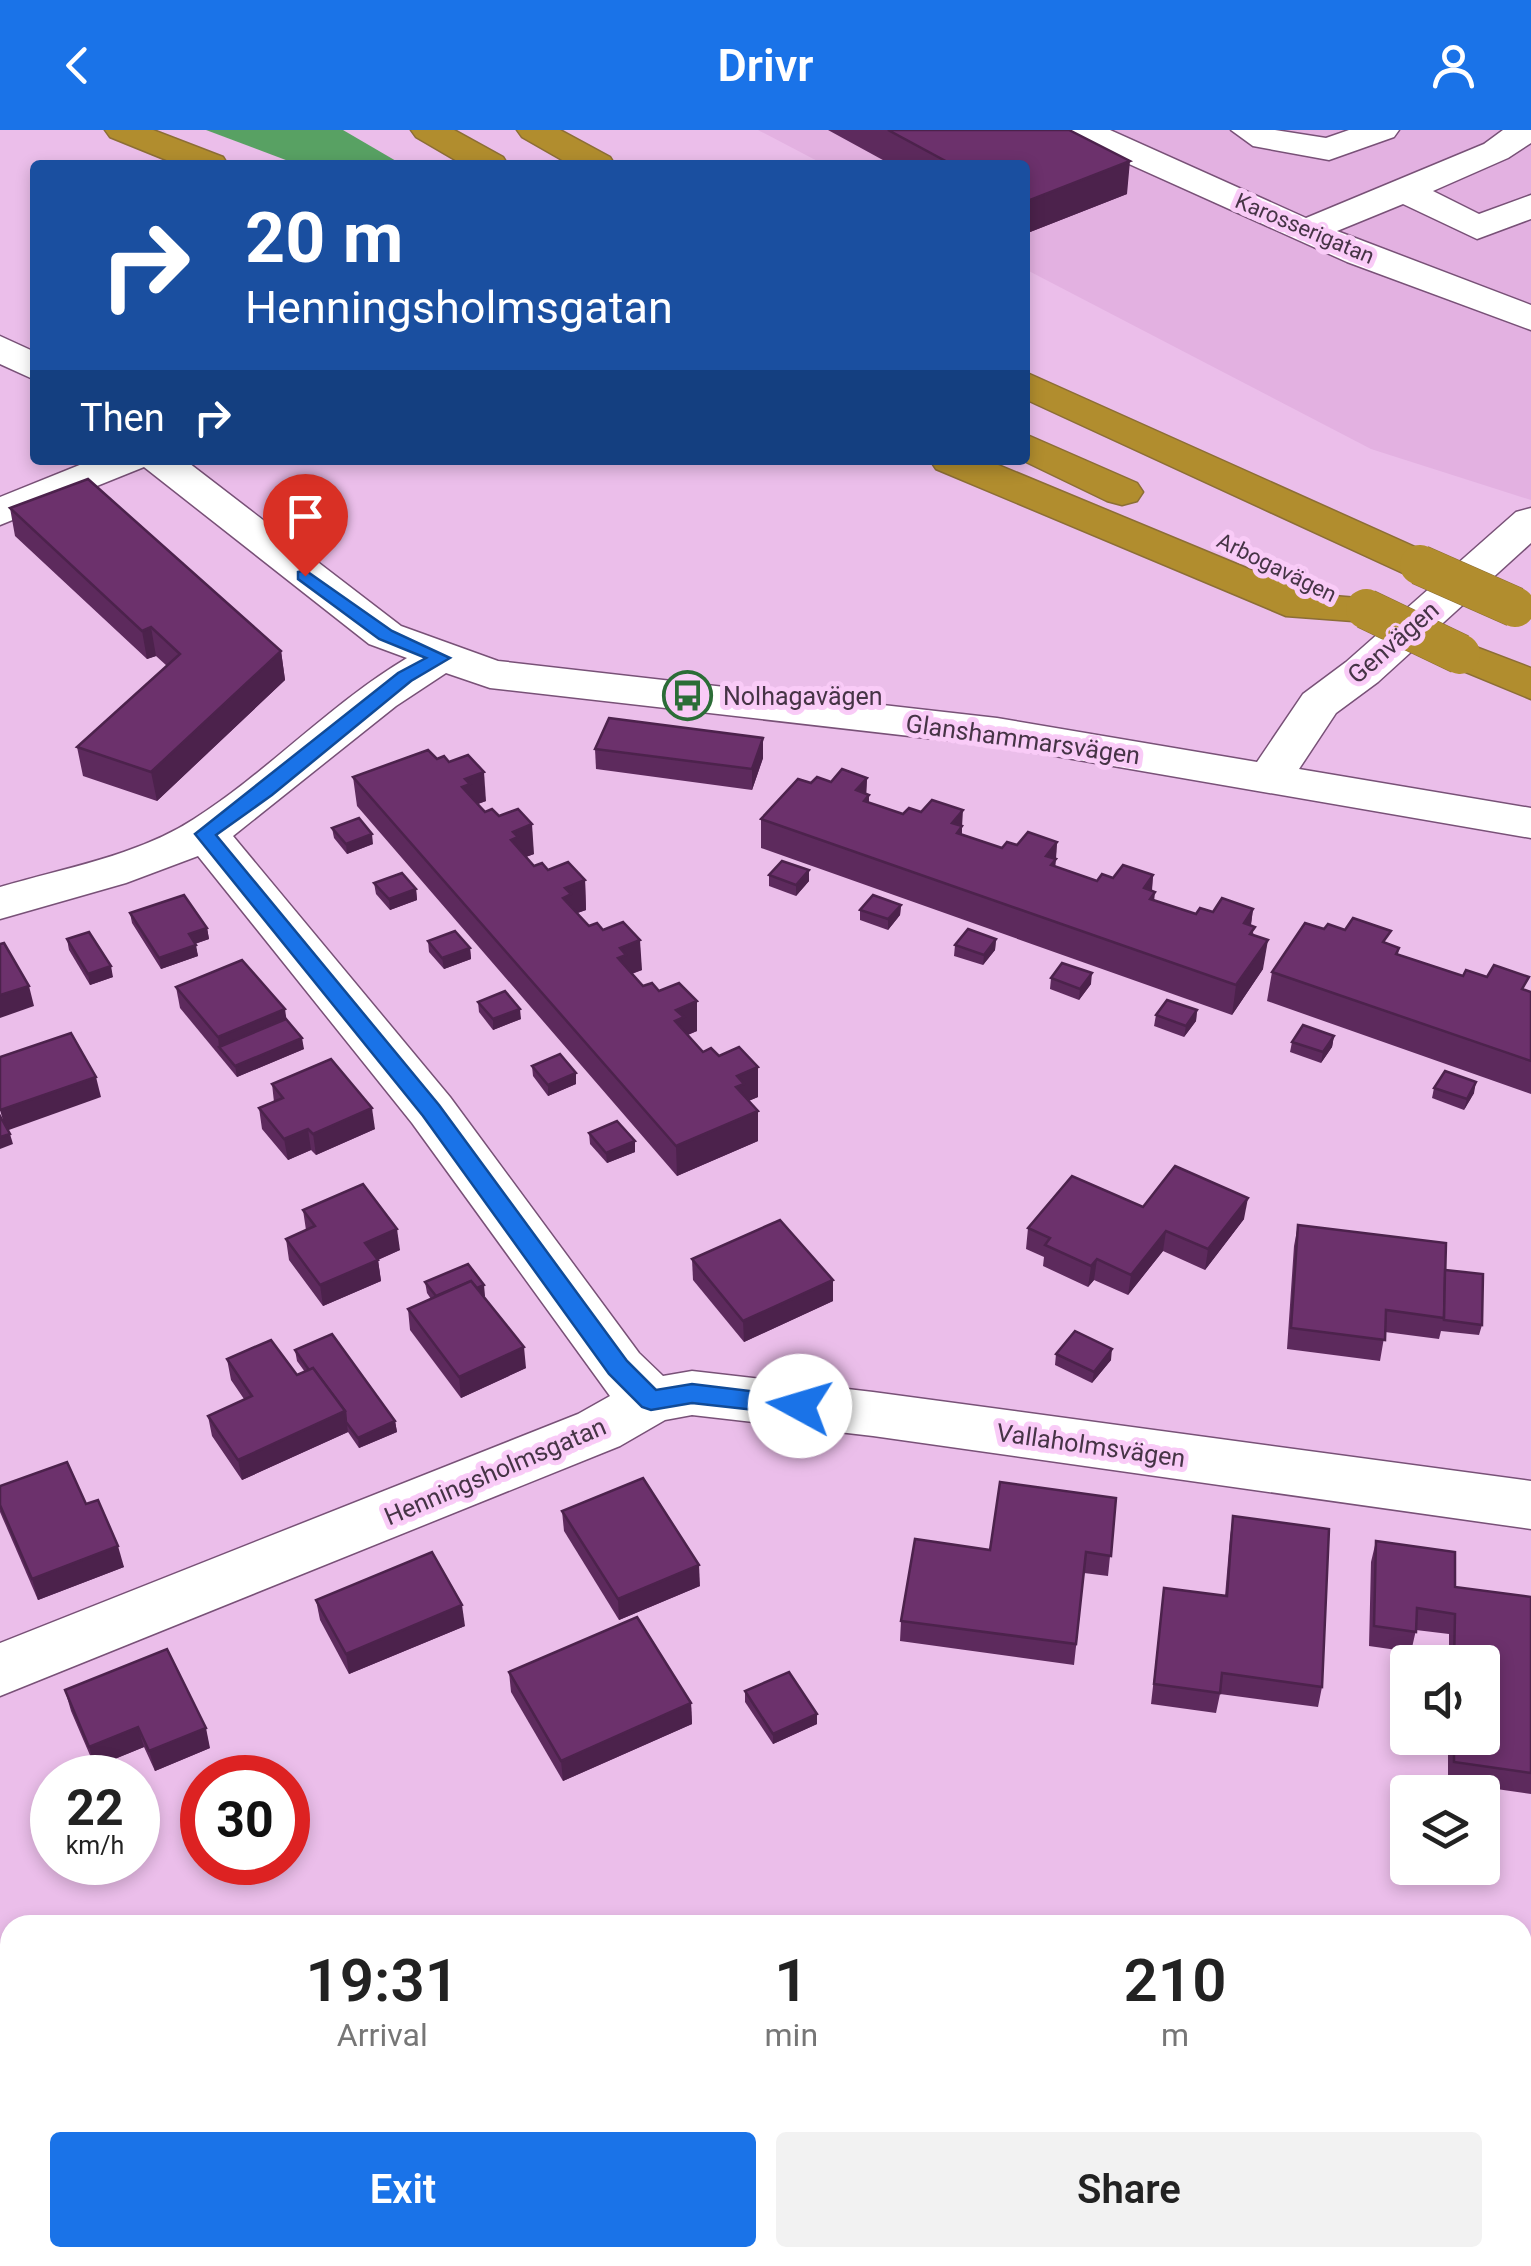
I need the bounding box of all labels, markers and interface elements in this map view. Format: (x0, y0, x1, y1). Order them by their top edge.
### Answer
icon: back (50, 38, 105, 93)
icon: person (1426, 38, 1481, 93)
text: Drivr (718, 39, 813, 92)
street label: Karosserigatan (1232, 188, 1378, 269)
text: 20 m (245, 197, 403, 279)
icon: right (80, 200, 210, 330)
text: Henningsholmsgatan (245, 281, 673, 334)
icon: right (185, 390, 240, 445)
text: Then (80, 396, 165, 440)
pin (263, 474, 348, 577)
icon: arrive (278, 489, 333, 544)
street label: Arbogavägen (1213, 528, 1340, 607)
street label: Genvägen (1342, 595, 1445, 690)
bus stop icon: Nolhagavägen (662, 670, 714, 722)
place label: Nolhagavägen (723, 682, 883, 711)
street label: Glanshammarsvägen (904, 709, 1142, 770)
position arrow (748, 1354, 852, 1458)
street label: Henningsholmsgatan (380, 1412, 610, 1531)
street label: Vallaholmsvägen (995, 1418, 1187, 1473)
map controls (1390, 1645, 1500, 1885)
button: sound (1390, 1645, 1500, 1755)
speed limit sign: 30 (180, 1755, 310, 1885)
button: layers (1390, 1775, 1500, 1885)
text: 22 (66, 1779, 124, 1837)
text: km/h (66, 1831, 124, 1860)
text: 19:31 (306, 1945, 459, 2016)
text: 1 (774, 1945, 808, 2016)
text: 210 (1124, 1945, 1226, 2016)
text: Arrival (337, 2016, 428, 2054)
text: min (765, 2016, 818, 2054)
text: m (1161, 2016, 1189, 2054)
button: Exit (50, 2132, 756, 2247)
button: Share (776, 2132, 1482, 2247)

